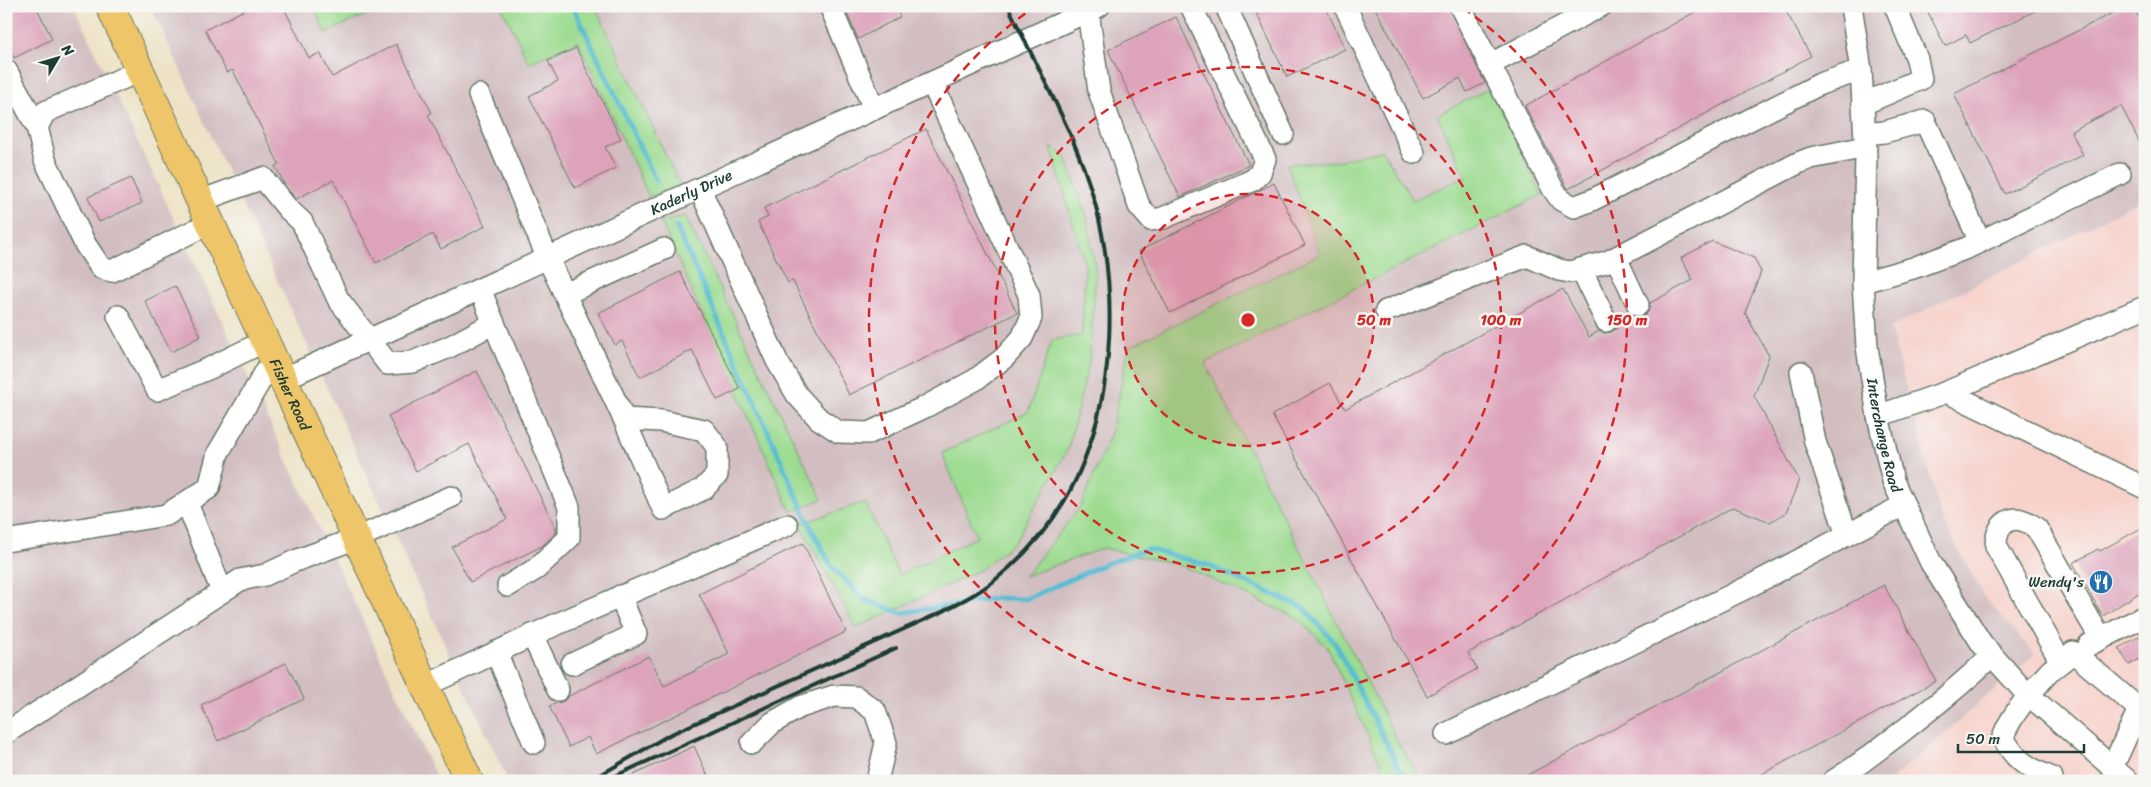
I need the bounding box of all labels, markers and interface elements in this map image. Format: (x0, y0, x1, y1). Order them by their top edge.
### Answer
north arrow (32, 32, 82, 82)
text: N (54, 38, 81, 62)
street label: Kaderly Drive (646, 162, 737, 223)
text: 50 m (1357, 307, 1392, 333)
text: 100 m (1481, 307, 1522, 333)
text: 150 m (1607, 307, 1648, 333)
centre of rings (1239, 311, 1257, 329)
street label: Fisher Road (262, 354, 318, 436)
street label: Interchange Road (1859, 375, 1910, 498)
place label: Wendy's (2029, 569, 2084, 595)
restaurant icon: Wendy's (2088, 569, 2114, 595)
scale bar (1958, 722, 2085, 754)
text: 50 m (1966, 726, 2001, 752)

